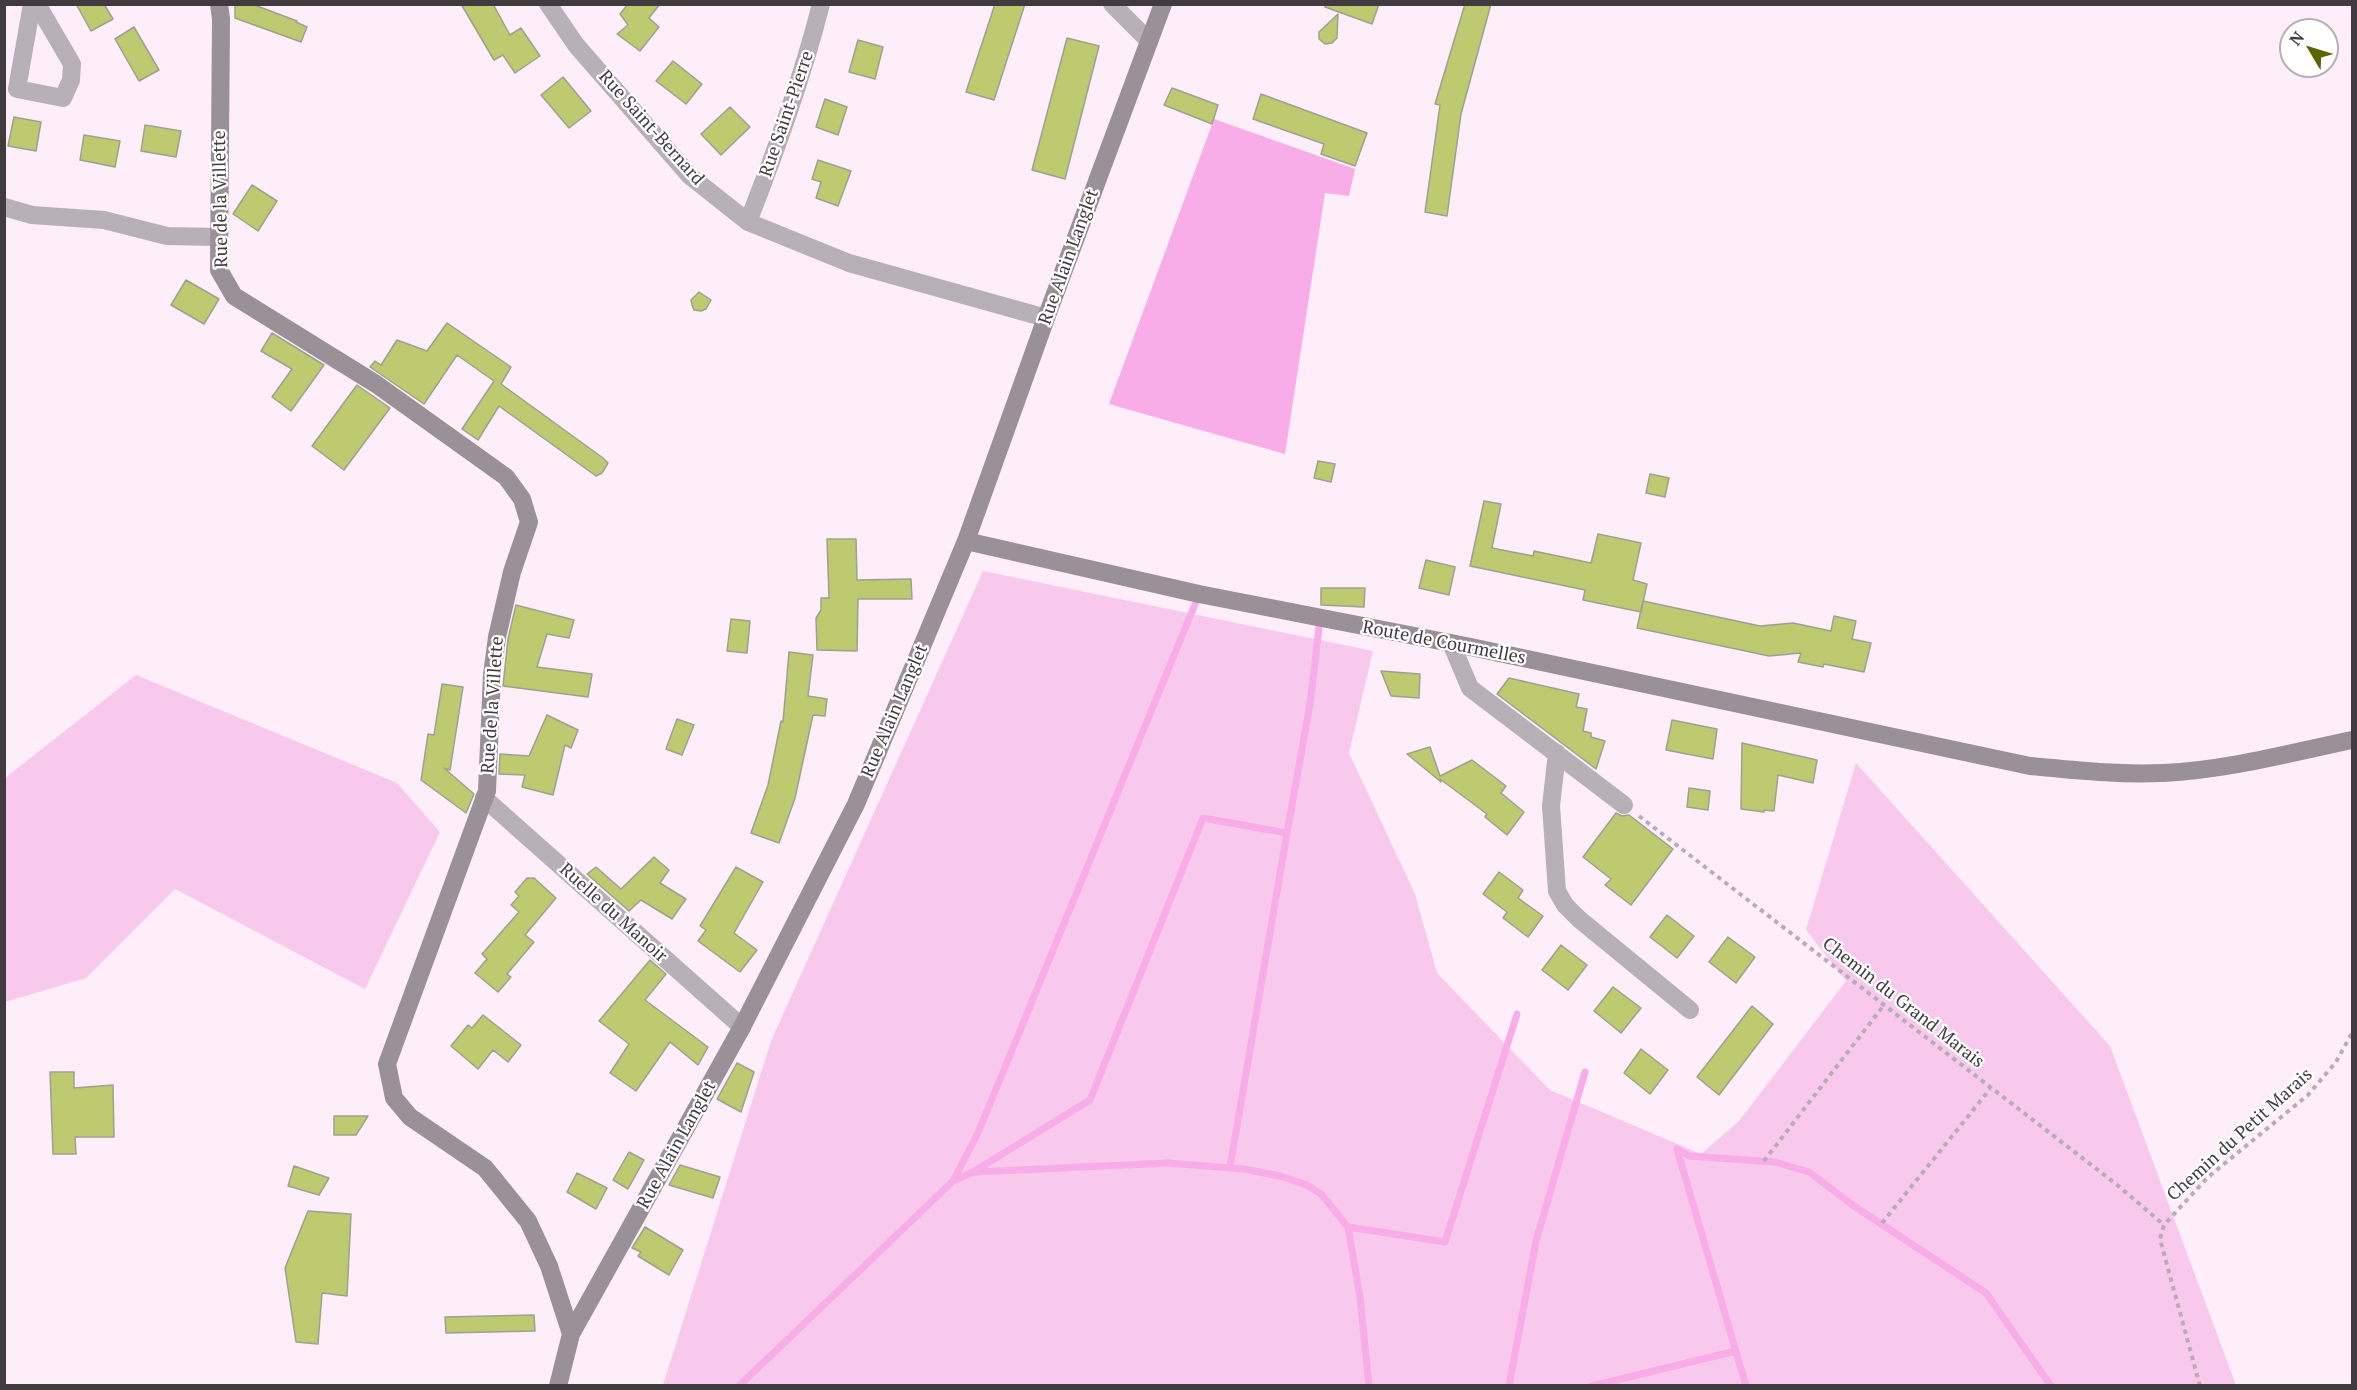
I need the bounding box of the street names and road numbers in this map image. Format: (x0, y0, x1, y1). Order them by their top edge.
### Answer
street label: Rue Saint-Pierre (755, 48, 819, 180)
street label: Rue Saint-Bernard (594, 66, 708, 190)
street label: Rue de la Villette (209, 130, 233, 268)
street label: Rue Alain Langlet (1034, 186, 1104, 328)
street label: Route de Courmelles (1361, 617, 1527, 669)
street label: Rue de la Villette (477, 636, 509, 774)
street label: Rue Alain Langlet (857, 641, 933, 781)
street label: Ruelle du Manoir (555, 859, 671, 967)
street label: Chemin du Grand Marais (1818, 933, 1988, 1073)
street label: Chemin du Petit Marais (2163, 1064, 2317, 1206)
street label: Rue Alain Langlet (633, 1077, 721, 1213)

